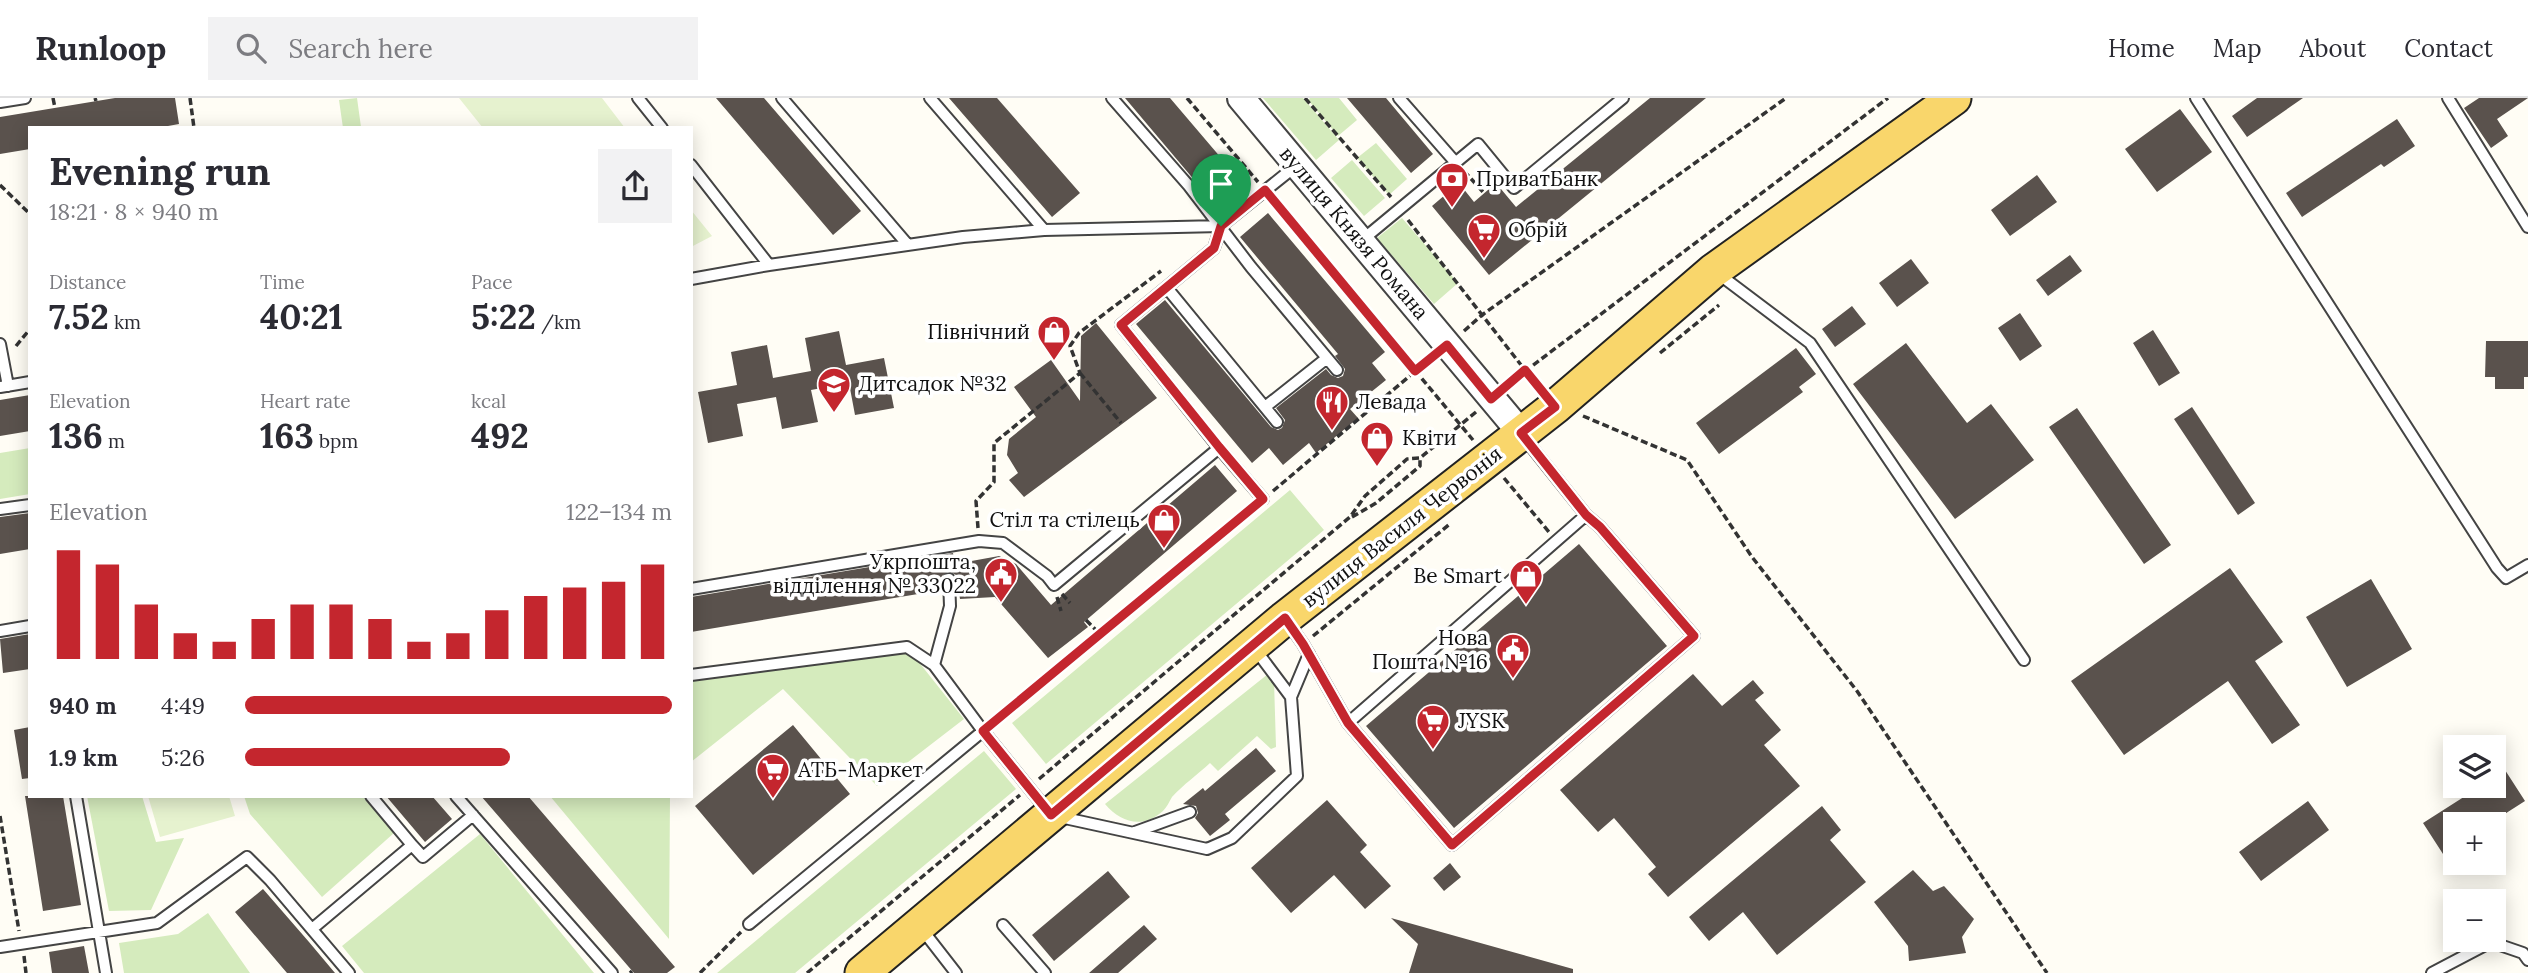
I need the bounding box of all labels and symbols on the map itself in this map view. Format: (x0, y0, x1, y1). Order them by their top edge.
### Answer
street label: вулиця Князя Романа (1274, 140, 1435, 325)
pin (1191, 154, 1251, 226)
bank icon: ПриватБанк (1433, 160, 1471, 209)
place label: ПриватБанк (1476, 165, 1599, 192)
supermarket icon: Обрій (1465, 211, 1503, 260)
place label: Обрій (1508, 216, 1568, 243)
shop icon: Північний (1035, 313, 1073, 362)
place label: Північний (927, 318, 1030, 345)
school or university icon: Дитсадок №32 (815, 365, 853, 414)
place label: Дитсадок №32 (858, 370, 1007, 397)
restaurant icon: Левада (1313, 383, 1351, 432)
place label: Левада (1356, 388, 1427, 415)
shop icon: Квiти (1358, 419, 1396, 468)
place label: Квiти (1402, 424, 1457, 451)
street label: вулиця Василя Червонія (1296, 440, 1507, 613)
shop icon: Стіл та стілець (1145, 501, 1183, 550)
place label: Стіл та стілець (990, 506, 1140, 533)
place label: Укрпошта, відділення № 33022 (773, 548, 976, 599)
public building icon: Укрпошта, відділення № 33022 (982, 555, 1020, 604)
shop icon: Be Smart (1507, 557, 1545, 606)
place label: Be Smart (1413, 562, 1503, 589)
place label: Нова Пошта №16 (1372, 624, 1488, 675)
public building icon: Нова Пошта №16 (1494, 631, 1532, 680)
supermarket icon: JYSK (1414, 702, 1452, 751)
place label: JYSK (1457, 707, 1506, 734)
supermarket icon: АТБ-Маркет (754, 751, 792, 800)
place label: АТБ-Маркет (797, 756, 923, 783)

